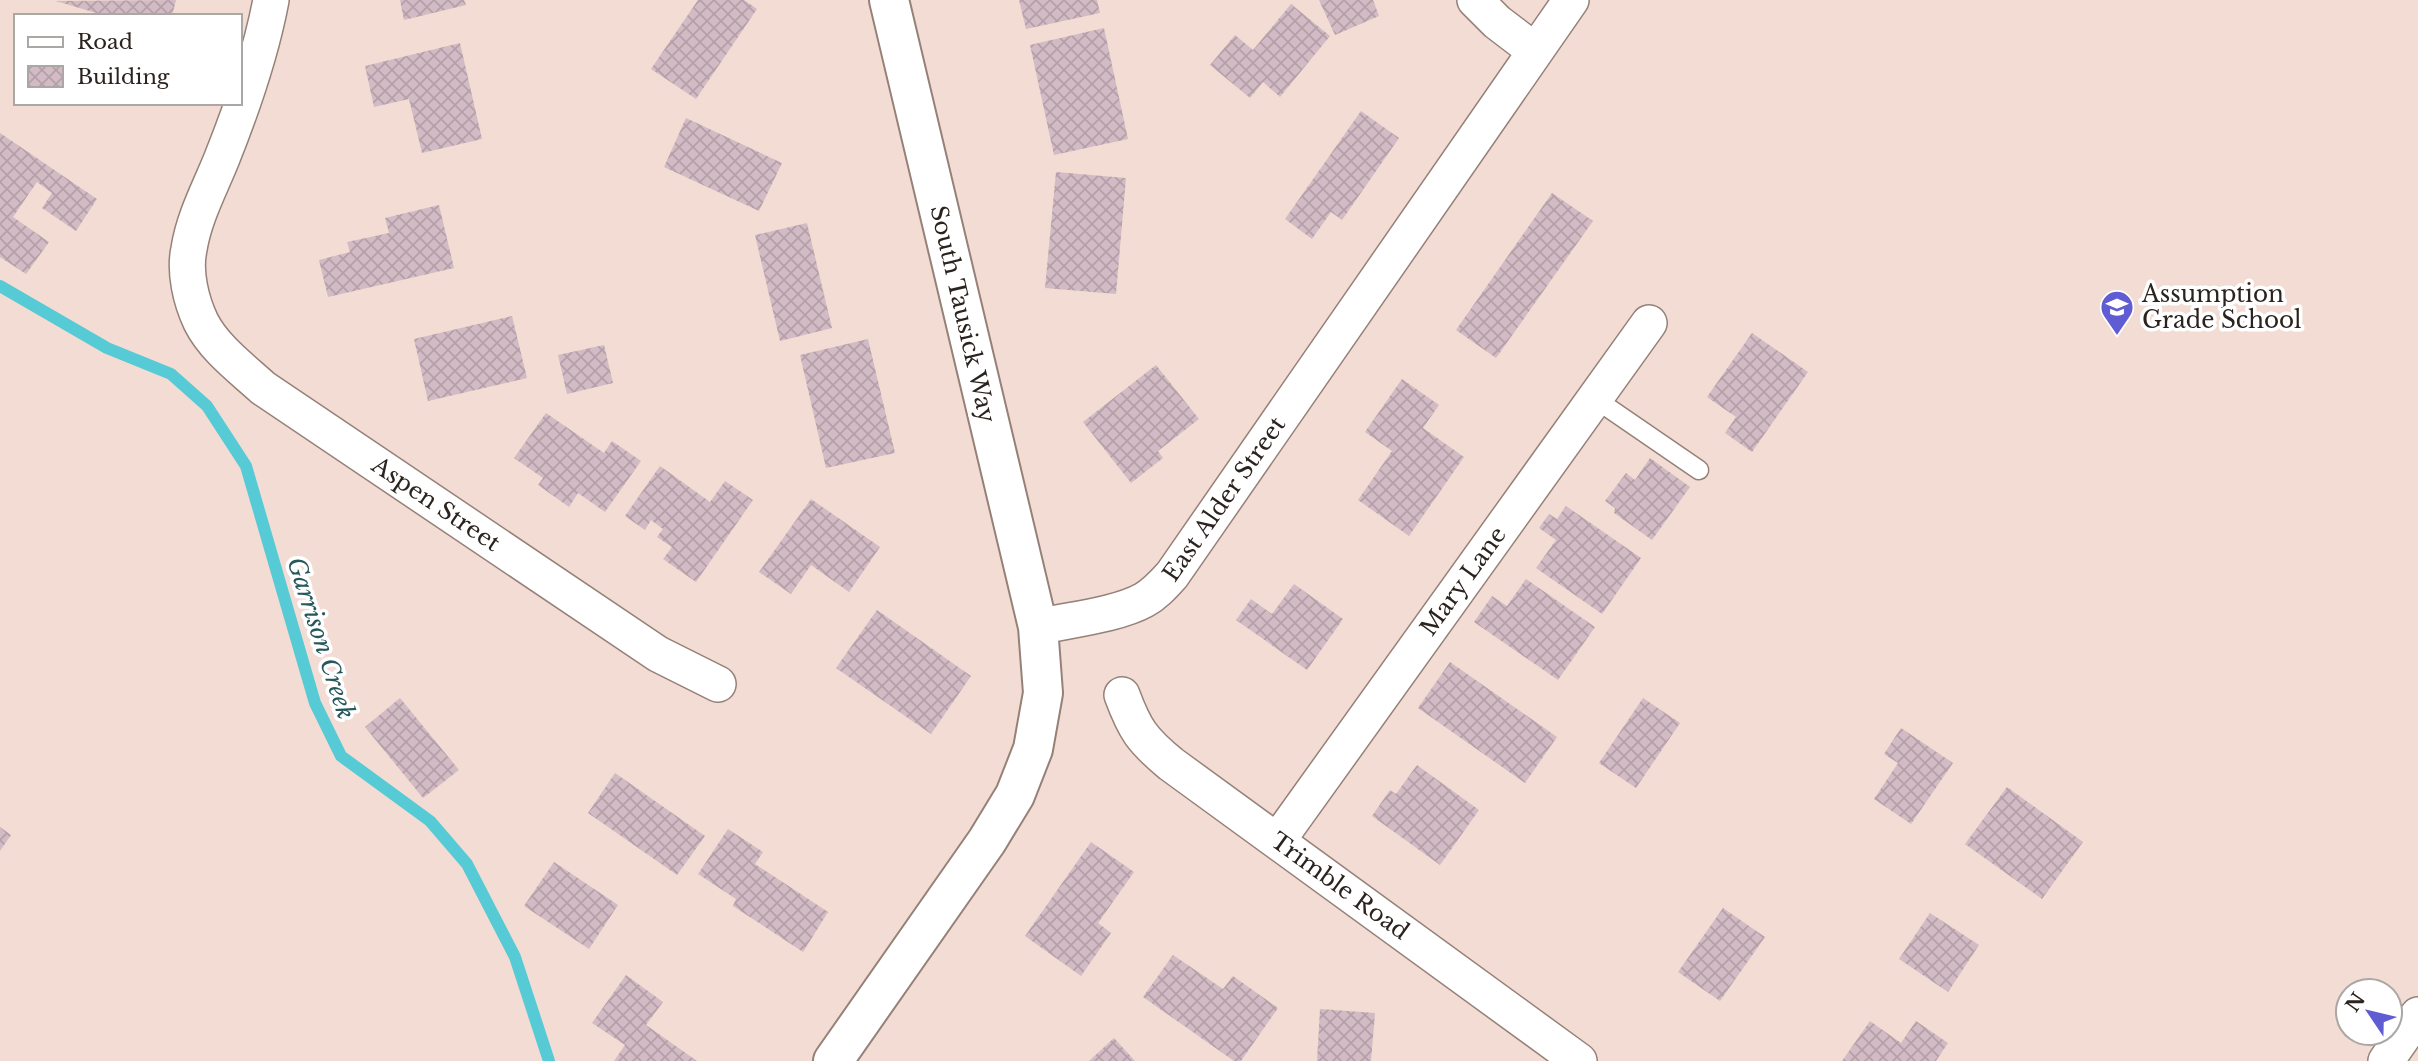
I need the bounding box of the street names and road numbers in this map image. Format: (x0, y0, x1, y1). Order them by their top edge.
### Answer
street label: South Tausick Way (924, 203, 1002, 426)
street label: East Alder Street (1157, 411, 1291, 587)
street label: Aspen Street (366, 450, 506, 557)
street label: Mary Lane (1414, 521, 1512, 641)
street label: Trimble Road (1266, 827, 1414, 945)

